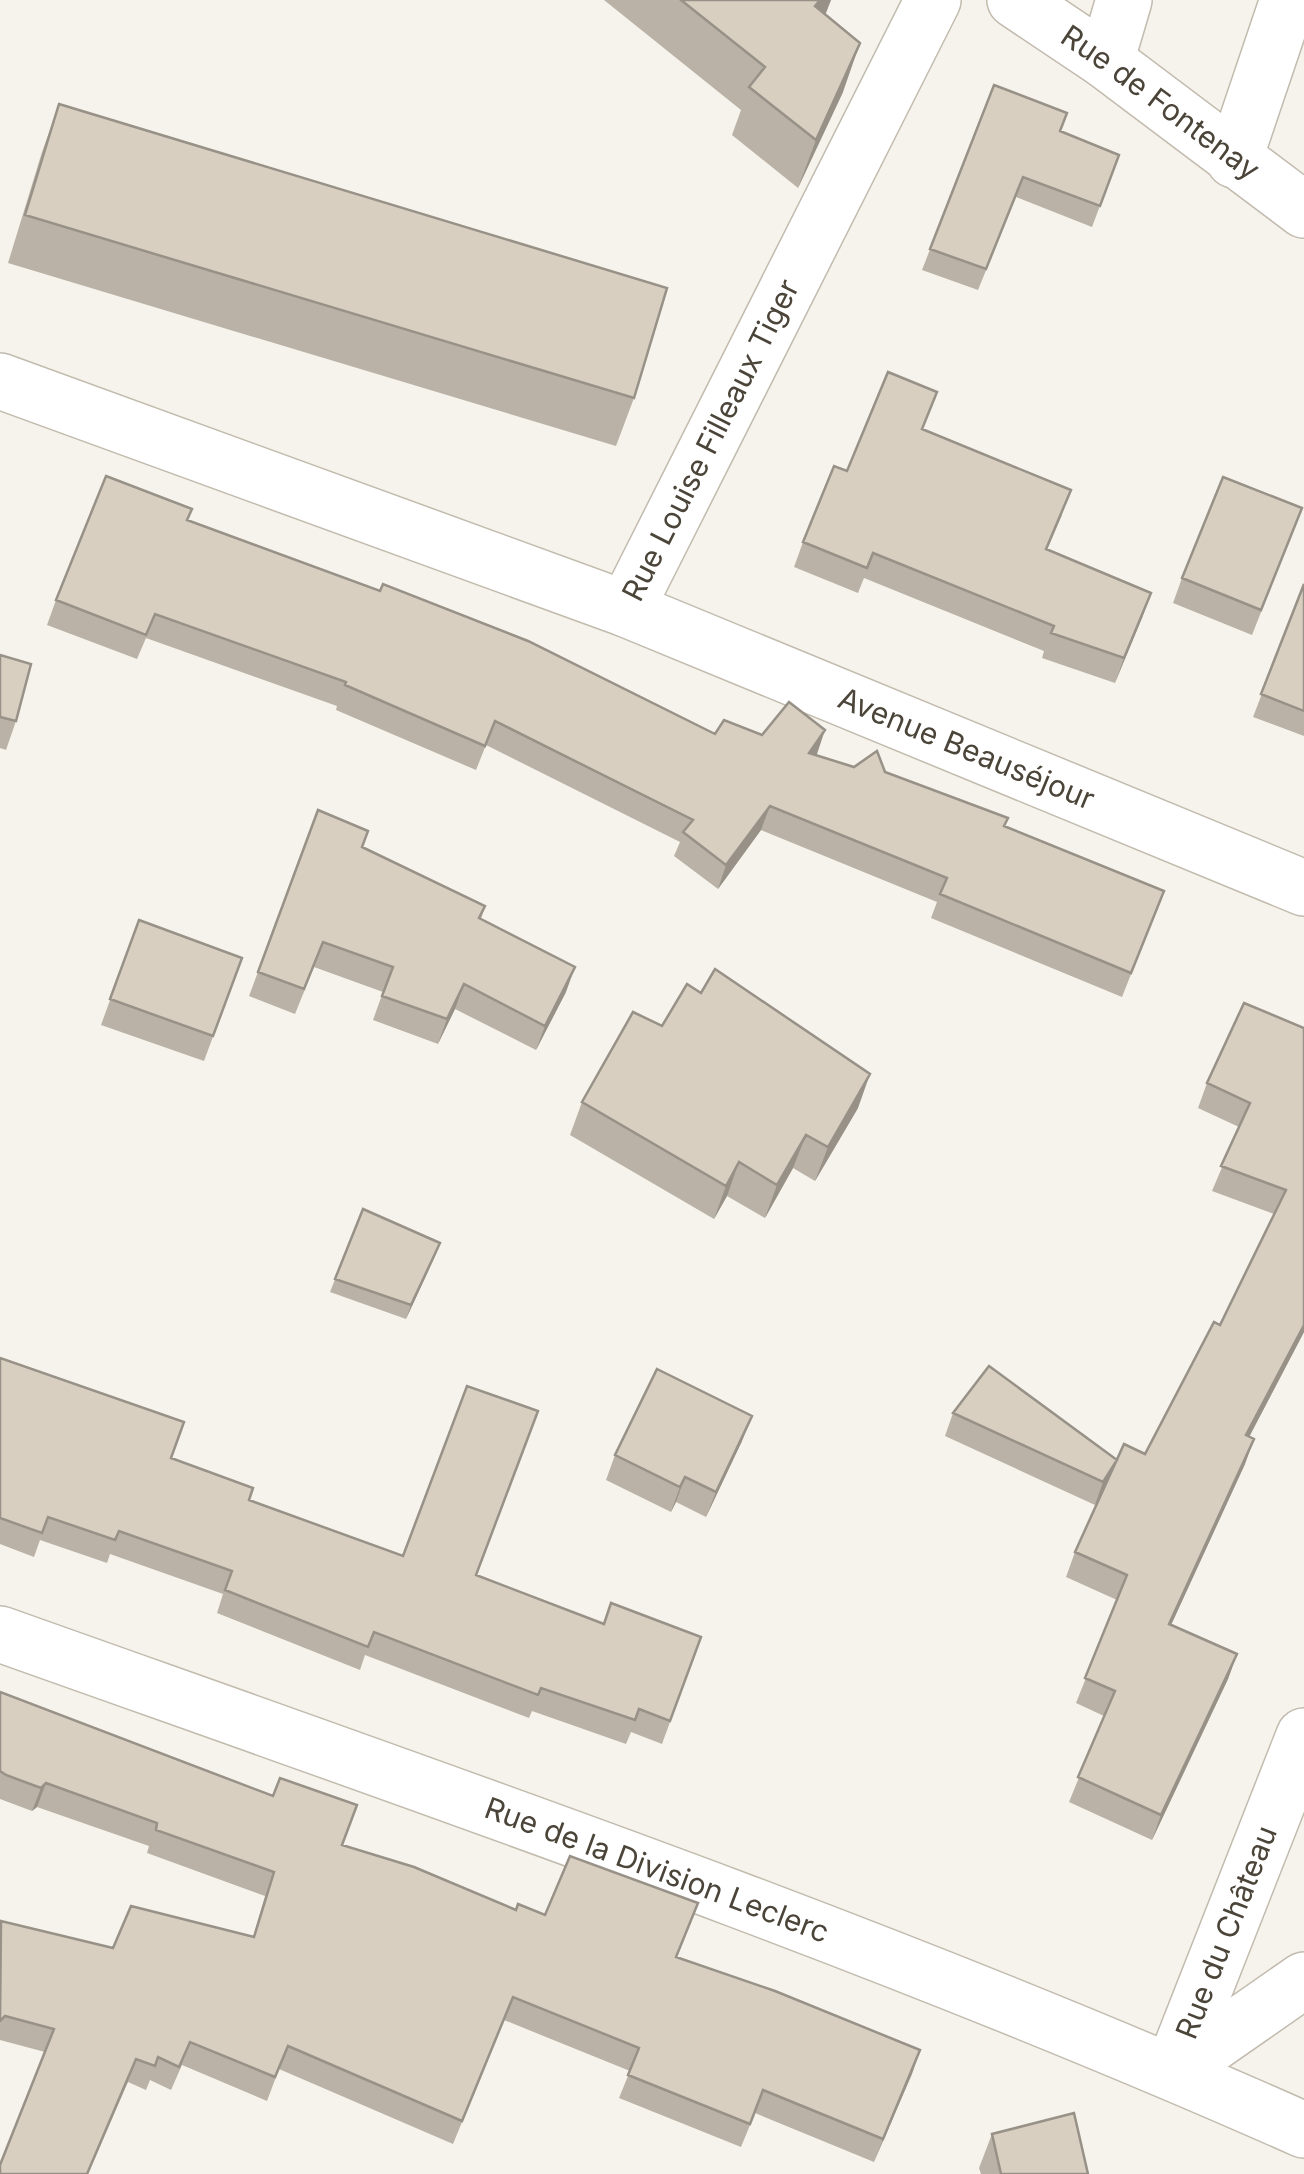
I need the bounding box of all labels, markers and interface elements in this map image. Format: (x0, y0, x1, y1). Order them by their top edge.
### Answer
street label: Rue de Fontenay (1055, 17, 1267, 187)
street label: Rue Louise Filleaux Tiger (614, 273, 806, 607)
street label: Avenue Beauséjour (833, 679, 1100, 817)
street label: Rue de la Division Leclerc (480, 1789, 834, 1950)
street label: Rue du Château (1168, 1820, 1284, 2044)

